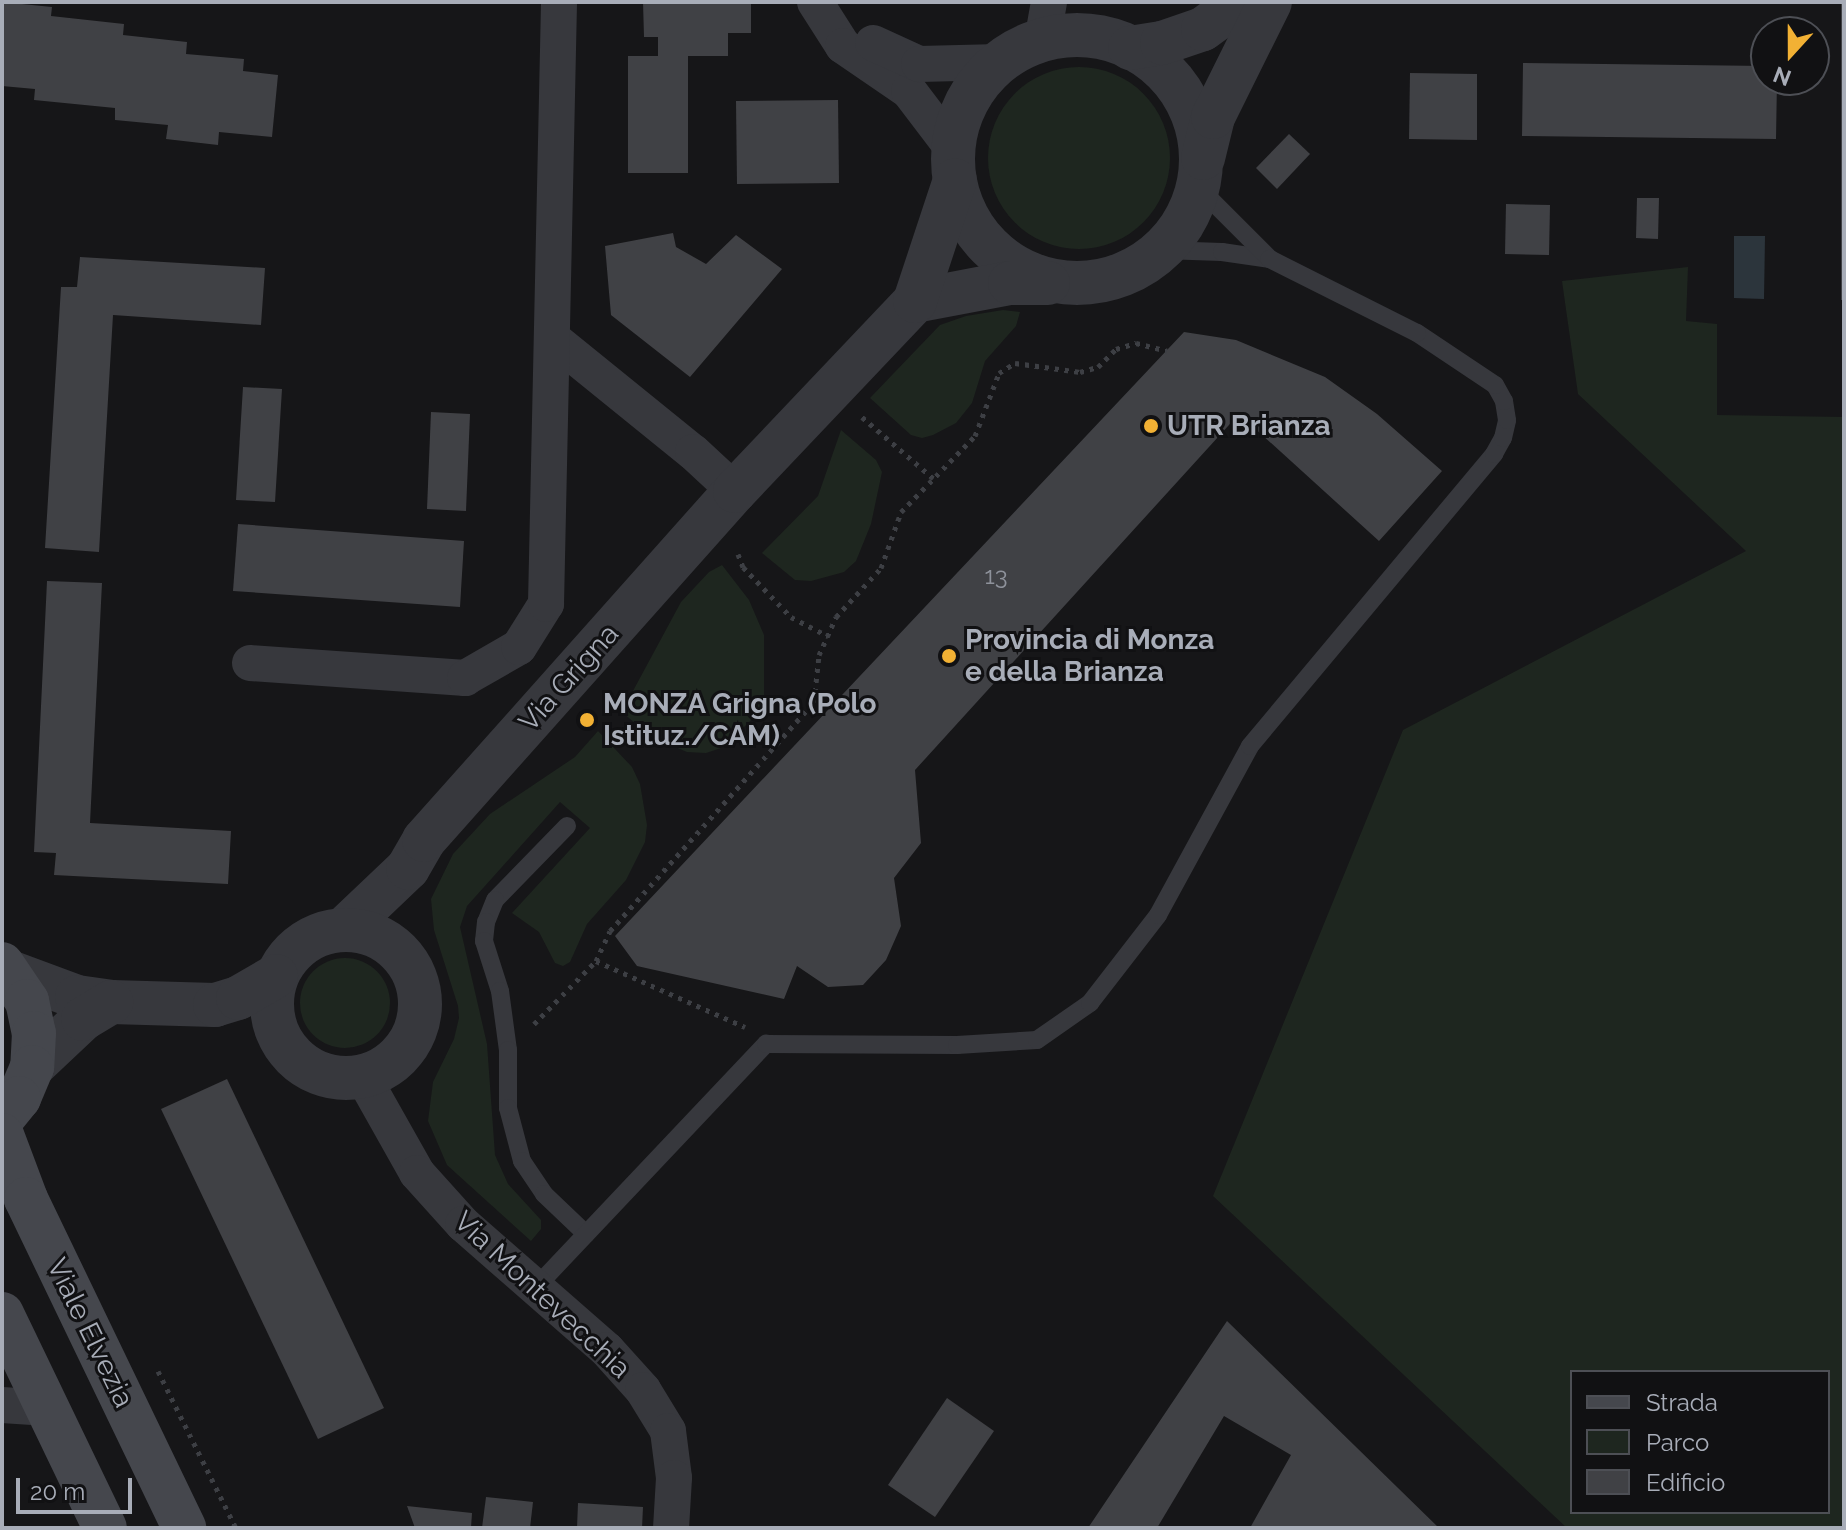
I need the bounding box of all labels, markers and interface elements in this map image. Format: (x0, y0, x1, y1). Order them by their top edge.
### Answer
north arrow (1750, 16, 1830, 96)
text: N (1770, 61, 1795, 92)
place label: UTR Brianza (1167, 409, 1331, 443)
marker: UTR Brianza (1142, 417, 1160, 435)
house number: 13 (984, 562, 1008, 590)
street label: Via Grigna (512, 618, 626, 738)
place label: Provincia di Monza e della Brianza (965, 623, 1214, 689)
marker: Provincia di Monza e della Brianza (940, 647, 958, 665)
place label: MONZA Grigna (Polo Istituz./CAM) (603, 687, 877, 753)
marker: MONZA Grigna (Polo Istituz./CAM) (578, 711, 596, 729)
street label: Via Montevecchia (447, 1205, 637, 1385)
street label: Viale Elvezia (39, 1253, 141, 1413)
legend (1570, 1370, 1830, 1514)
text: Strada (1646, 1388, 1718, 1417)
text: Parco (1646, 1428, 1709, 1457)
scale bar (20, 1462, 136, 1512)
text: Edificio (1646, 1468, 1725, 1497)
text: 20 m (30, 1477, 85, 1506)

